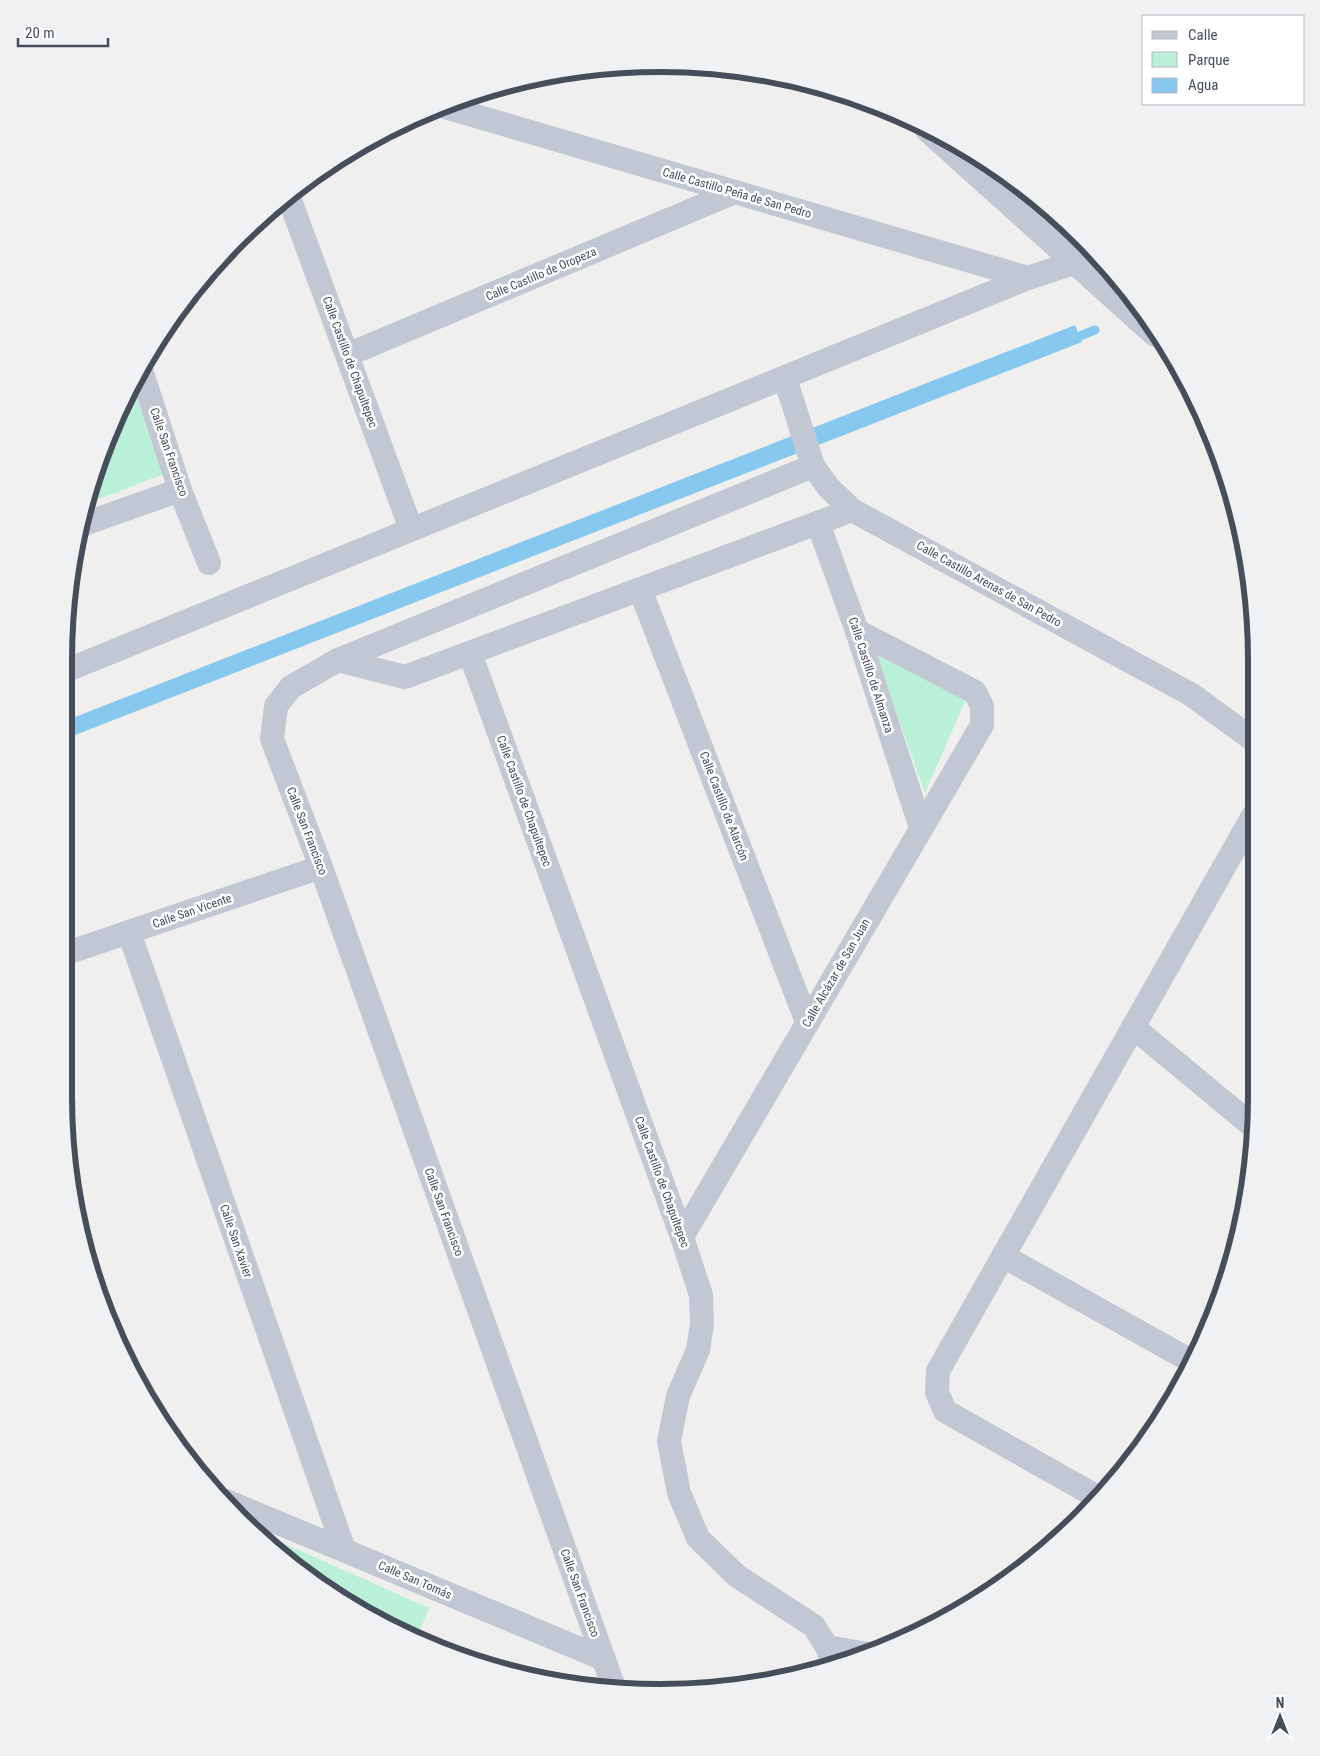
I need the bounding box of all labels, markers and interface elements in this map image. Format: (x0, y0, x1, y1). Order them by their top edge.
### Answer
scale bar (18, 15, 108, 47)
legend (1142, 15, 1305, 105)
text: 20 m (25, 24, 55, 42)
text: Calle (1188, 26, 1218, 44)
text: Parque (1188, 51, 1230, 69)
text: Agua (1188, 76, 1218, 94)
street label: Calle Castillo Peña de San Pedro (661, 165, 813, 221)
street label: Calle Castillo de Oropeza (484, 244, 599, 304)
street label: Calle Castillo de Chapultepec (320, 295, 380, 430)
street label: Calle San Francisco (147, 406, 191, 498)
street label: Calle Castillo Arenas de San Pedro (914, 538, 1064, 630)
street label: Calle Castillo de Almanza (846, 615, 896, 735)
street label: Calle Castillo de Chapultepec (494, 734, 554, 869)
street label: Calle Castillo de Alarcón (697, 749, 751, 863)
street label: Calle San Francisco (284, 785, 330, 877)
street label: Calle San Vicente (151, 891, 234, 931)
street label: Calle Alcázar de San Juan (799, 916, 873, 1030)
street label: Calle Castillo de Chapultepec (632, 1115, 692, 1250)
street label: Calle San Francisco (422, 1166, 466, 1258)
street label: Calle San Xavier (217, 1203, 255, 1280)
street label: Calle San Francisco (558, 1547, 602, 1639)
street label: Calle San Tomás (376, 1558, 454, 1602)
north arrow (1255, 1691, 1305, 1741)
text: N (1276, 1695, 1284, 1711)

